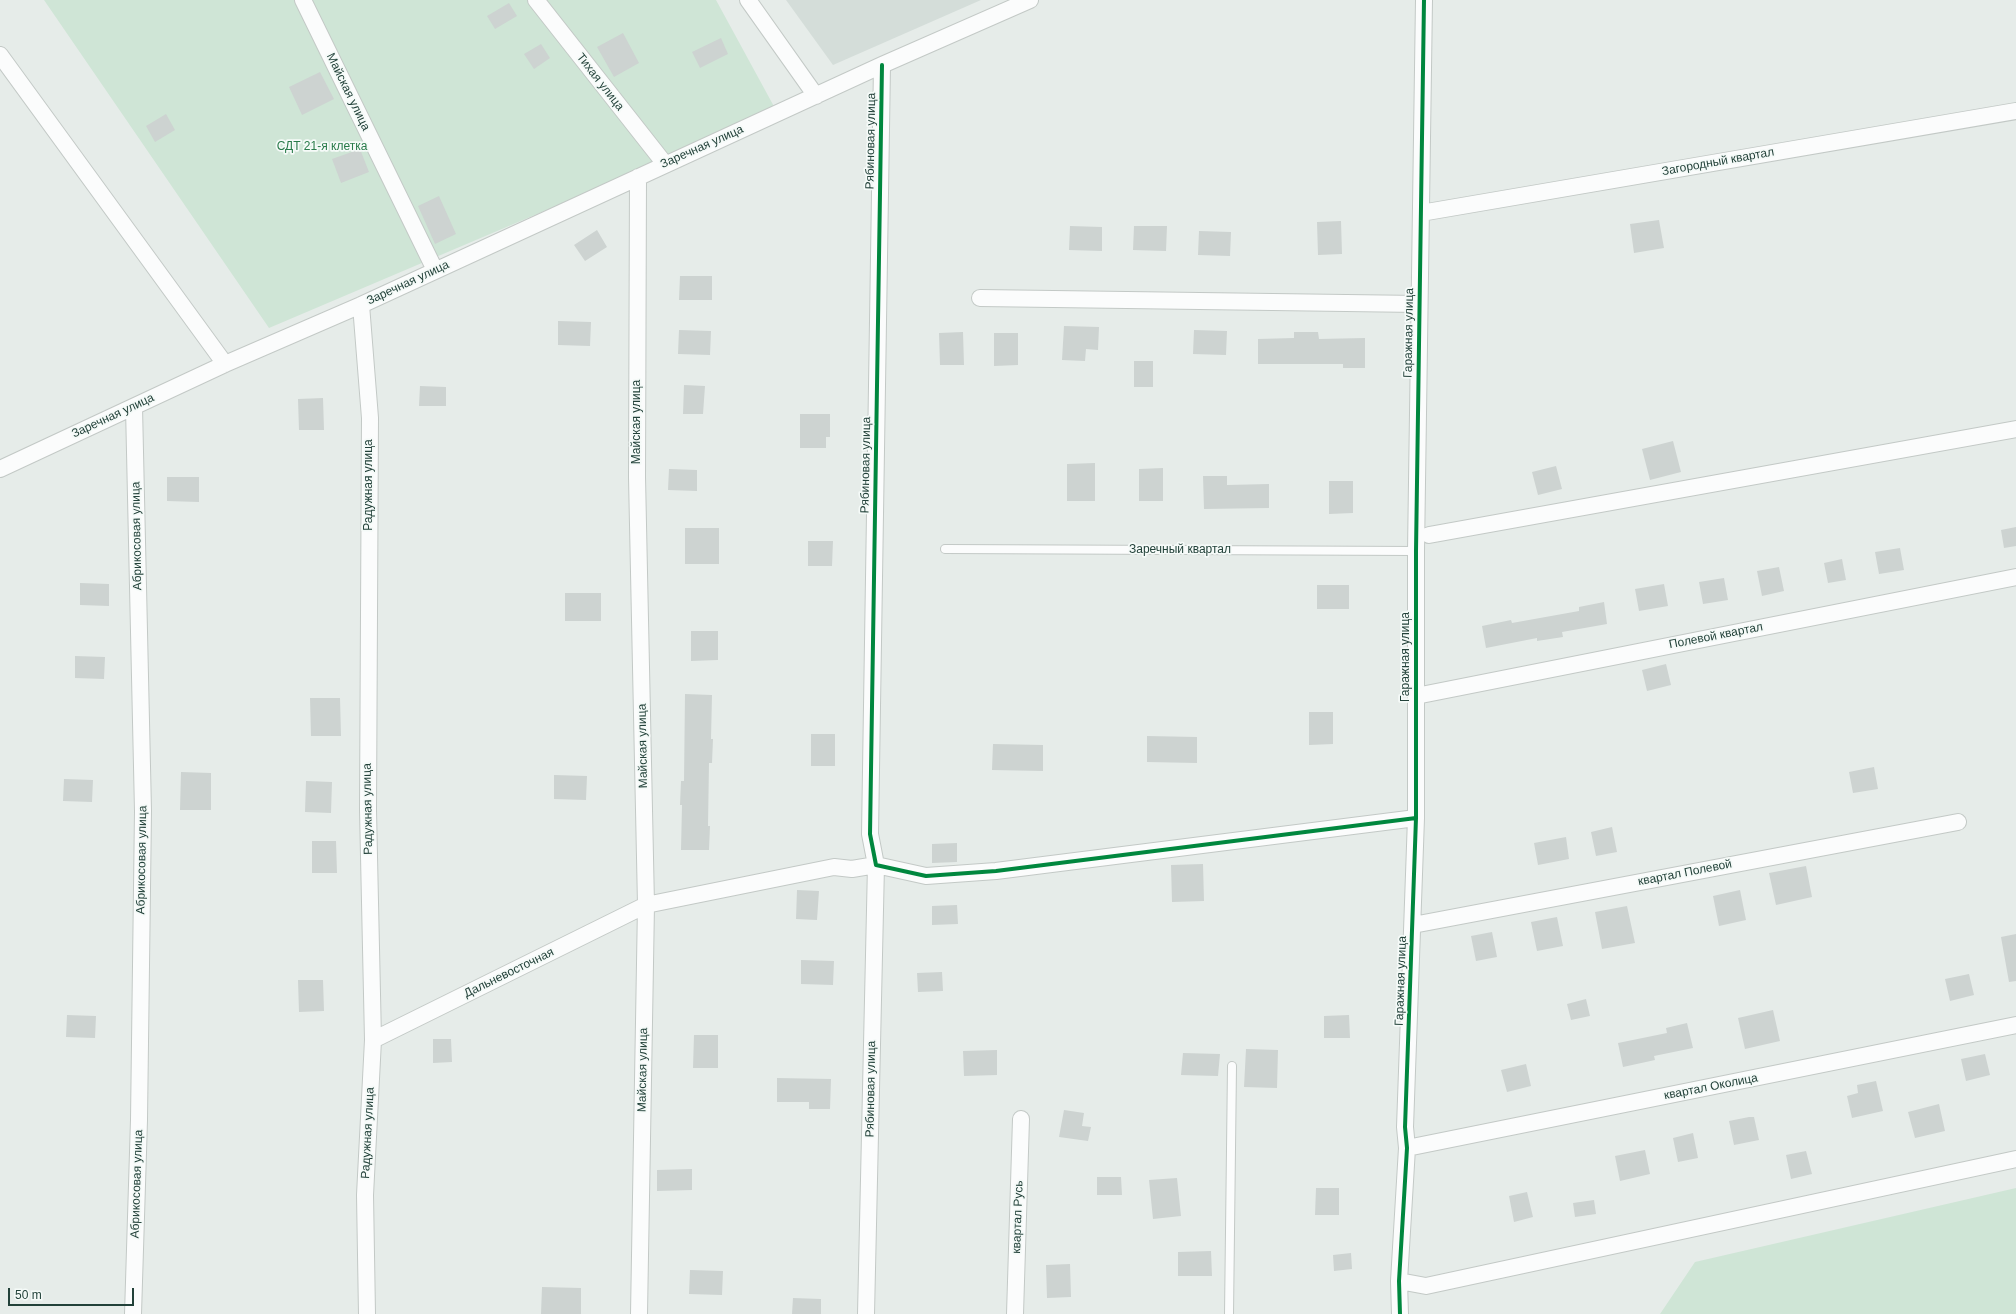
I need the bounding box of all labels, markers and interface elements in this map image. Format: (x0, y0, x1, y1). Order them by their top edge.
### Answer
street label: Тихая улица (573, 50, 627, 114)
street label: Майская улица (323, 51, 373, 133)
street label: Рябиновая улица (863, 93, 879, 189)
street label: Заречная улица (658, 122, 746, 172)
park label: СДТ 21-я клетка (277, 140, 367, 154)
street label: Загородный квартал (1661, 145, 1775, 179)
street label: Заречная улица (365, 258, 451, 308)
street label: Гаражная улица (1401, 288, 1417, 378)
street label: Майская улица (630, 380, 644, 464)
street label: Заречная улица (70, 391, 156, 441)
street label: Рябиновая улица (858, 417, 874, 513)
street label: Радужная улица (362, 439, 376, 531)
street label: Абрикосовая улица (129, 481, 145, 591)
street label: Заречный квартал (1129, 543, 1231, 557)
street label: Гаражная улица (1399, 612, 1413, 702)
street label: Полевой квартал (1668, 620, 1764, 652)
street label: Майская улица (635, 704, 651, 788)
street label: Радужная улица (360, 763, 376, 855)
street label: Абрикосовая улица (134, 805, 150, 915)
street label: квартал Полевой (1637, 857, 1733, 889)
street label: Гаражная улица (1392, 936, 1410, 1026)
street label: Дальневосточная (462, 945, 556, 1001)
street label: Майская улица (635, 1028, 651, 1112)
street label: Рябиновая улица (863, 1041, 879, 1137)
street label: квартал Околица (1663, 1071, 1759, 1103)
street label: Радужная улица (358, 1087, 378, 1179)
street label: Абрикосовая улица (128, 1129, 146, 1239)
street label: квартал Русь (1010, 1180, 1026, 1254)
scale bar (10, 1280, 136, 1306)
text: 50 m (15, 1288, 42, 1302)

